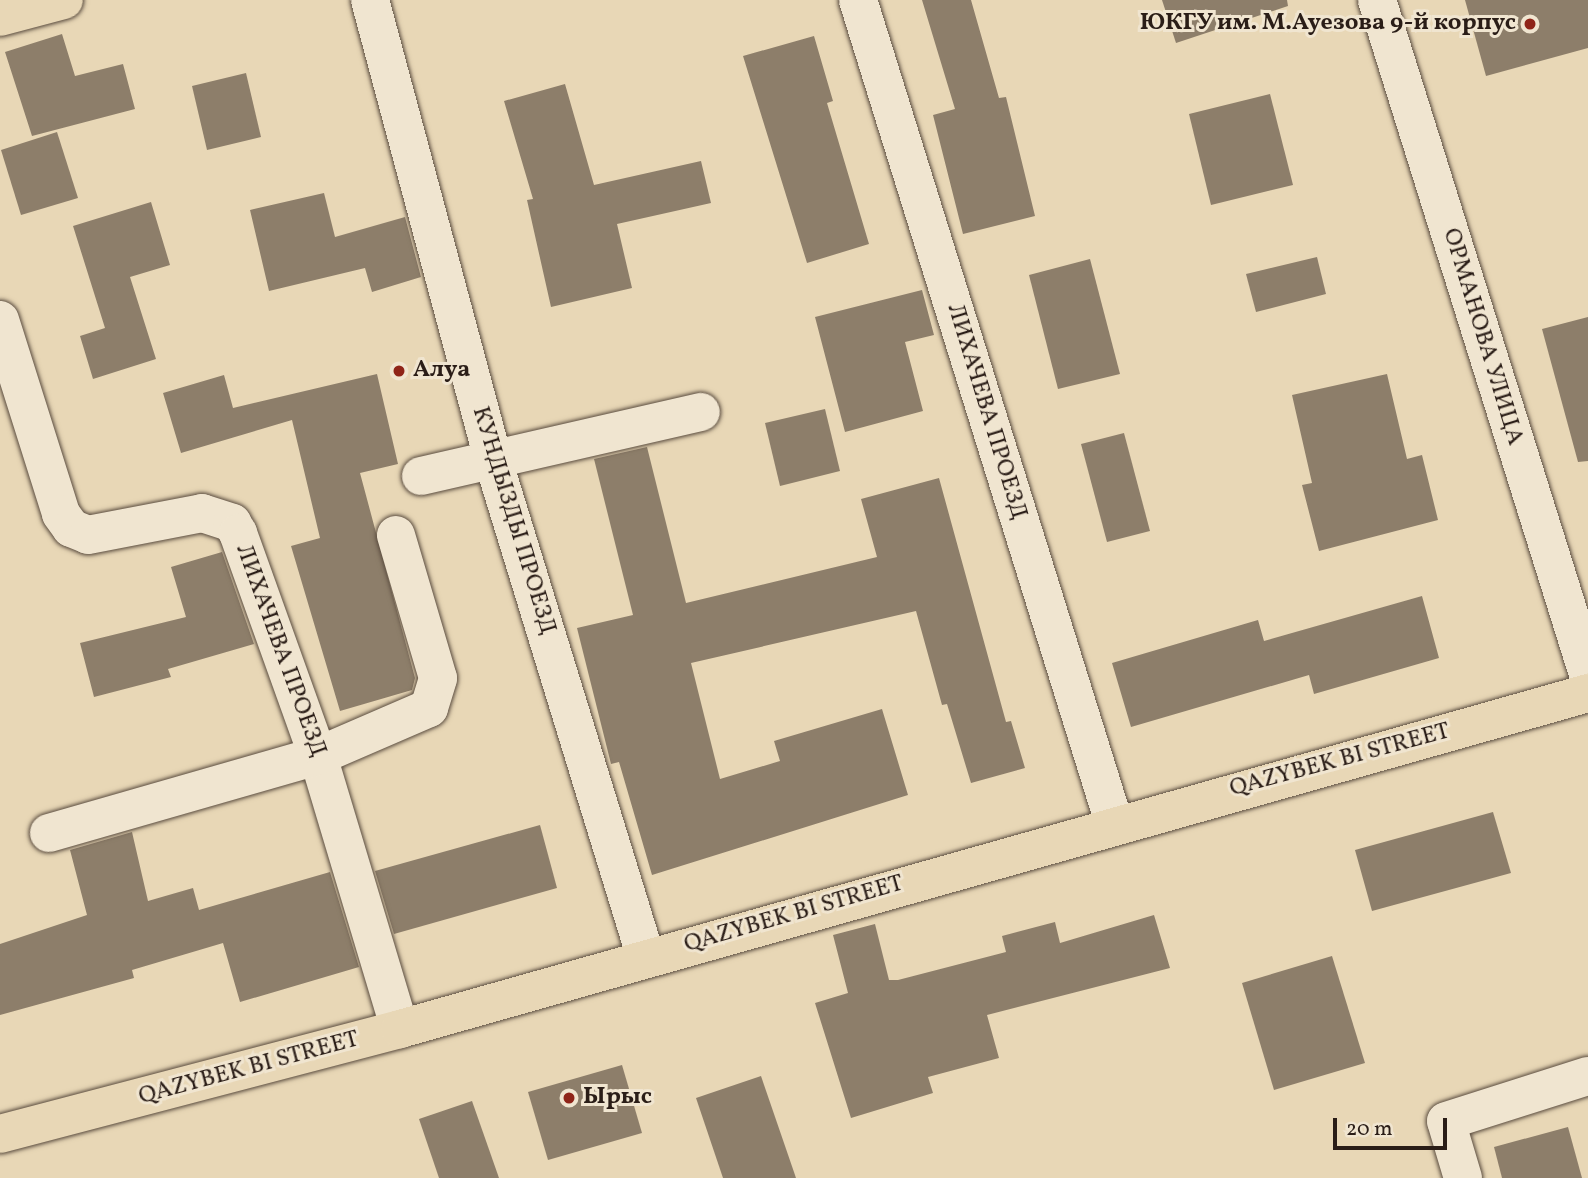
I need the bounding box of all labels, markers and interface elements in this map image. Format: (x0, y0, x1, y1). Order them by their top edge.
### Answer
place label: ЮКГУ им. М.Ауезова 9-й корпус (1139, 10, 1516, 38)
marker: ЮКГУ им. М.Ауезова 9-й корпус (1522, 16, 1538, 32)
street label: ОРМАНОВА УЛИЦА (1435, 225, 1529, 449)
street label: ЛИХАЧЕВА ПРОЕЗД (939, 300, 1033, 524)
place label: Алуа (413, 357, 470, 385)
marker: Алуа (391, 363, 407, 379)
street label: КУНДЫЗДЫ ПРОЕЗД (465, 403, 561, 639)
street label: ЛИХАЧЕВА ПРОЕЗД (228, 541, 332, 761)
street label: QAZYBEK BI STREET (1227, 718, 1453, 804)
street label: QAZYBEK BI STREET (681, 870, 907, 960)
street label: QAZYBEK BI STREET (136, 1026, 362, 1112)
place label: Ырыс (583, 1084, 652, 1112)
marker: Ырыс (561, 1090, 577, 1106)
scale bar (1336, 1104, 1450, 1148)
text: 20 m (1346, 1115, 1392, 1144)

